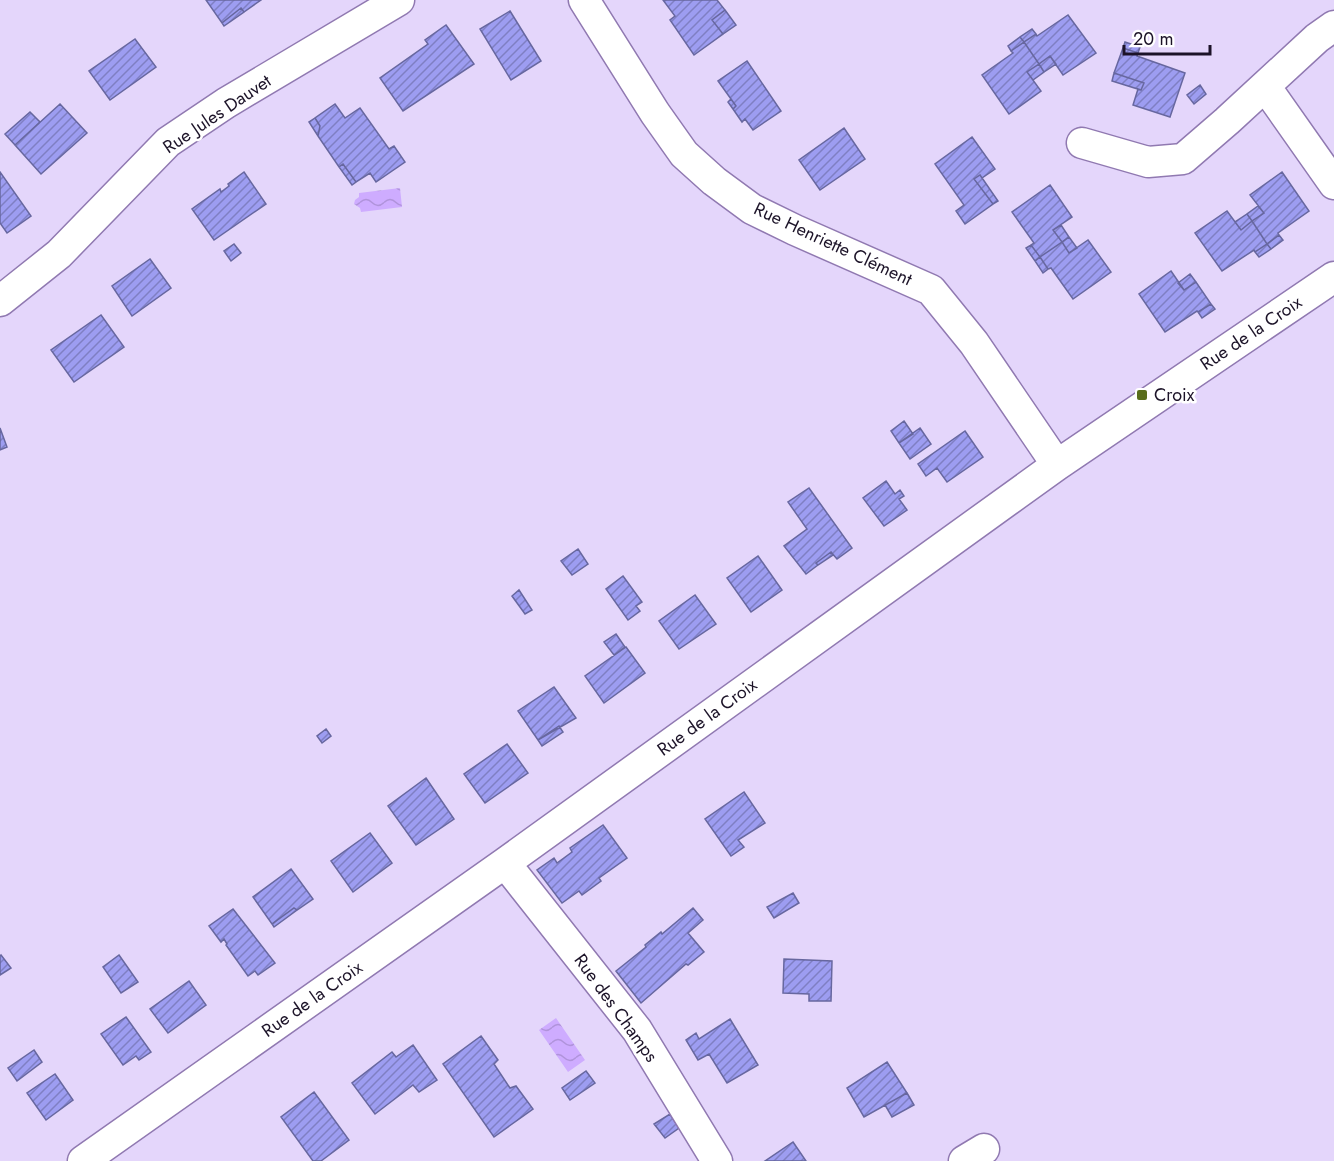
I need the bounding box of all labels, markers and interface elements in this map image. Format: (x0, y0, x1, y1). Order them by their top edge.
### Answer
scale bar (1124, 18, 1210, 56)
text: 20 m (1133, 26, 1173, 52)
street label: Rue Jules Dauvet (158, 68, 277, 160)
street label: Rue Henriette Clément (750, 196, 917, 292)
street label: Rue de la Croix (1195, 289, 1307, 377)
place label: Croix (1154, 382, 1195, 408)
marker: Croix (1135, 388, 1149, 402)
street label: Rue de la Croix (652, 672, 763, 762)
street label: Rue des Champs (568, 948, 664, 1068)
street label: Rue de la Croix (256, 954, 368, 1043)

